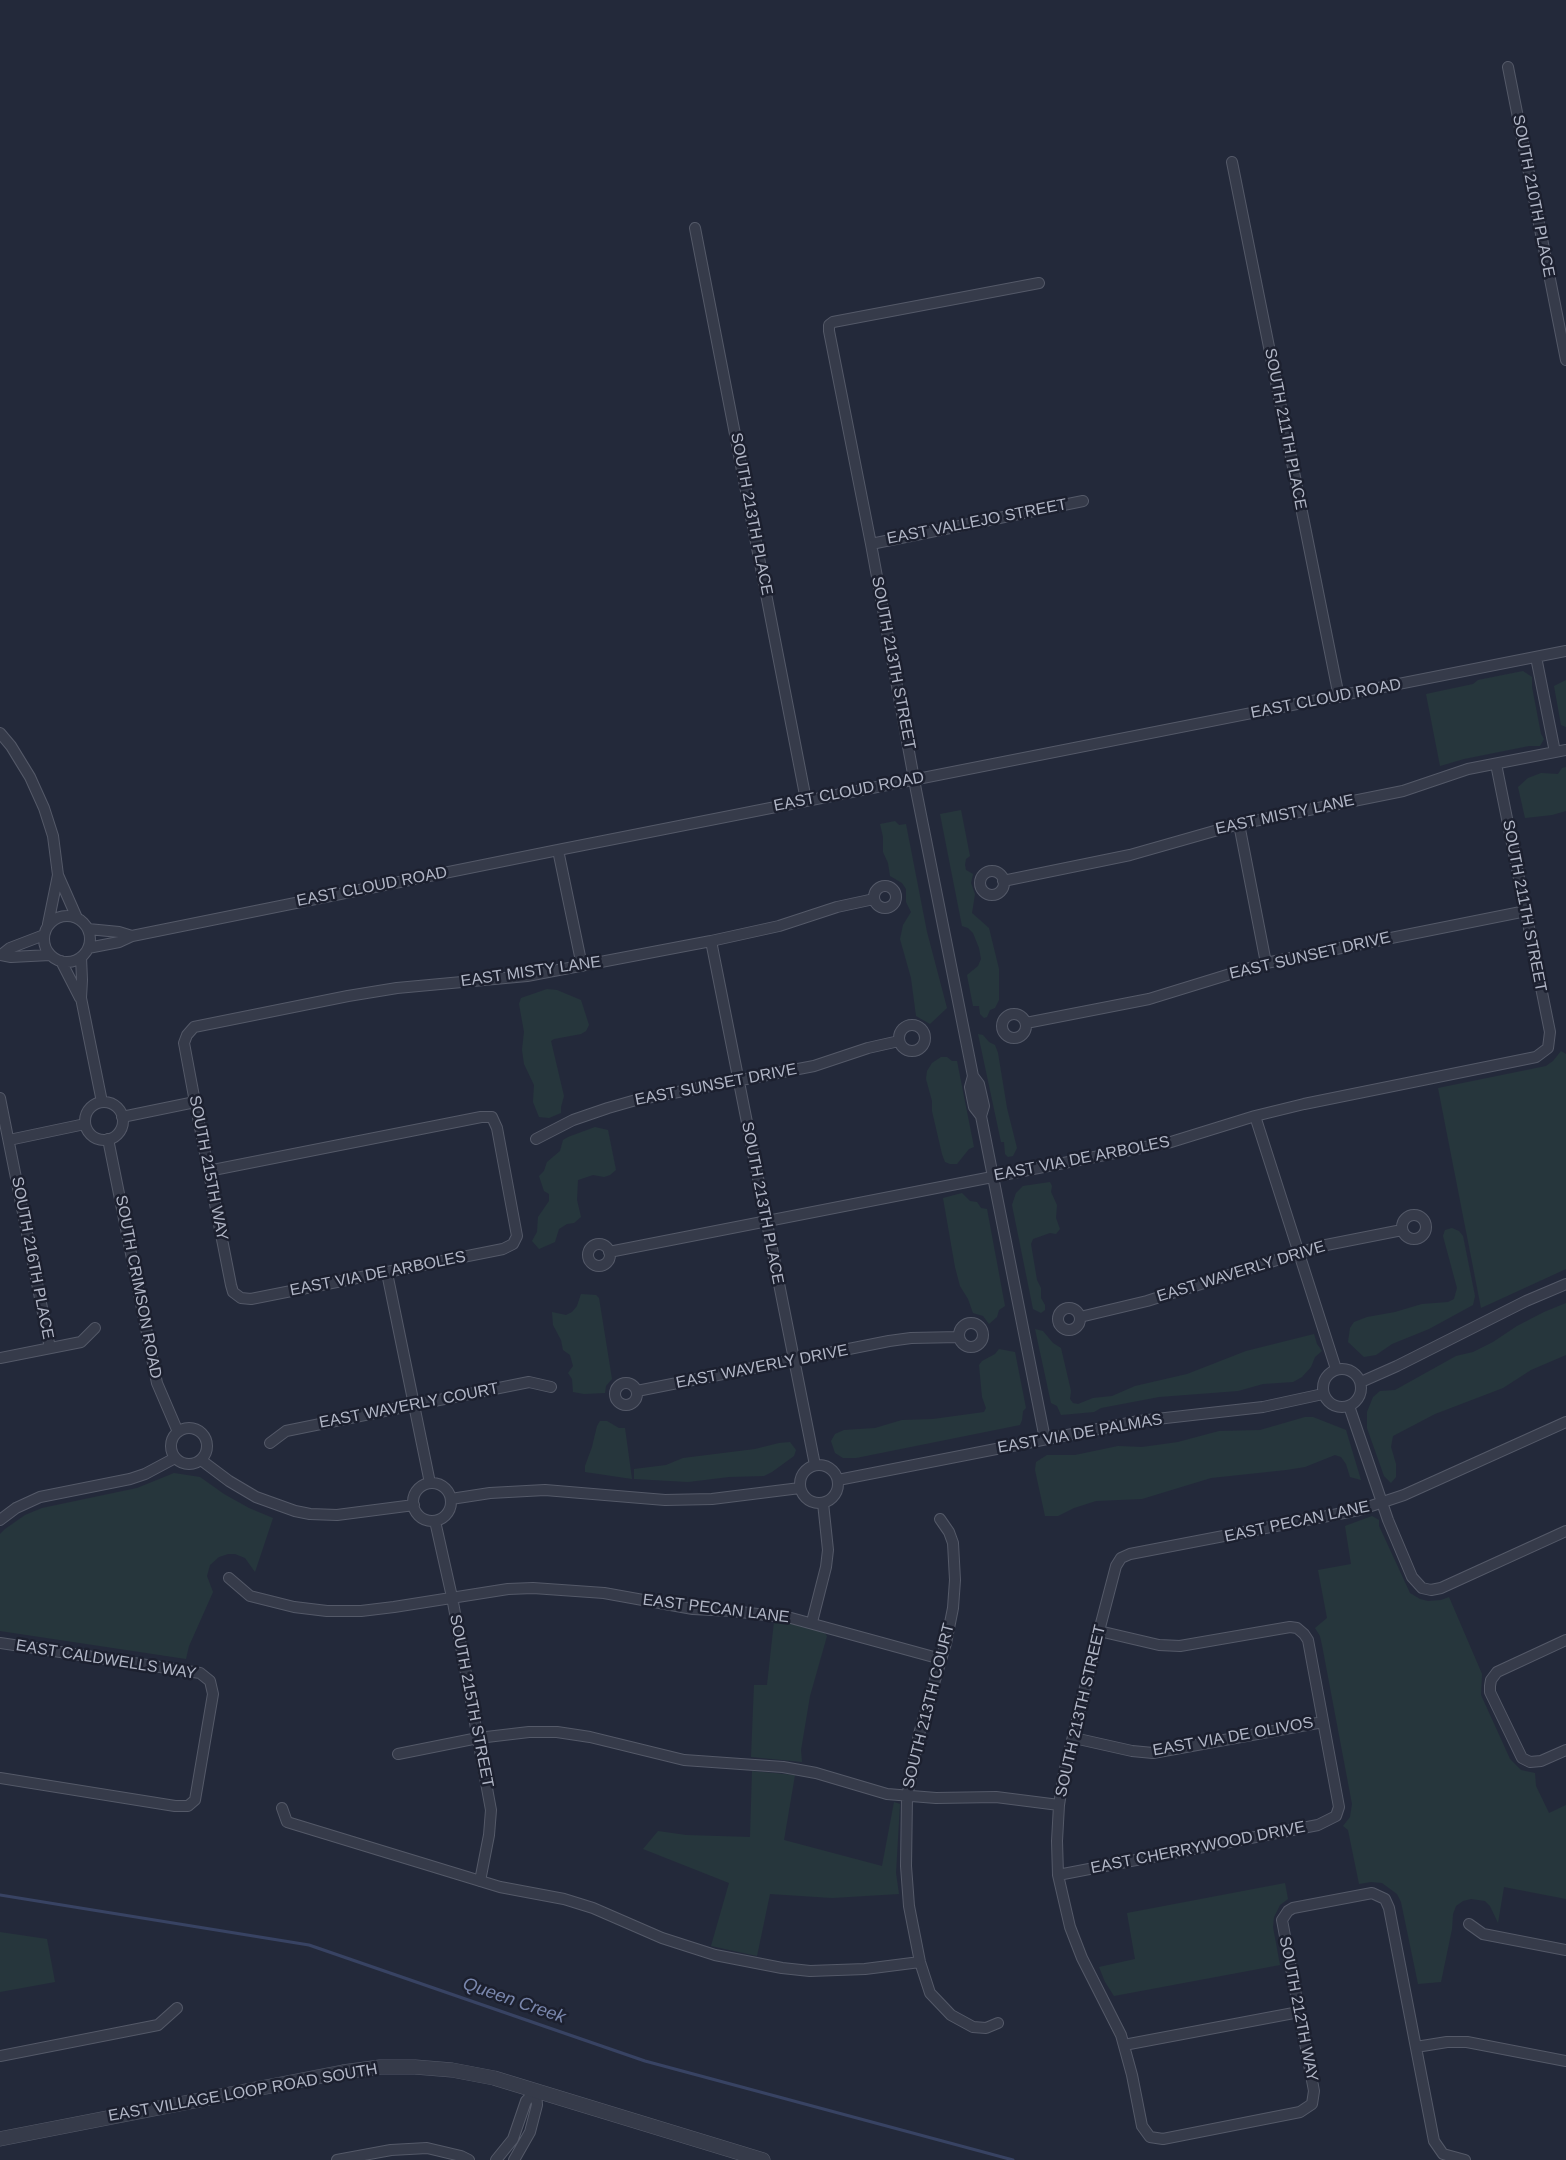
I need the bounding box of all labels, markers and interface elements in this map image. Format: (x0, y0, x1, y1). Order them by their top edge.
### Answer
street label: SOUTH 210TH PLACE (1508, 113, 1558, 279)
street label: SOUTH 211TH PLACE (1260, 347, 1310, 511)
street label: SOUTH 213TH PLACE (726, 431, 776, 597)
street label: EAST VALLEJO STREET (885, 495, 1069, 549)
street label: SOUTH 213TH STREET (867, 575, 919, 751)
street label: EAST CLOUD ROAD (1249, 675, 1403, 723)
street label: EAST CLOUD ROAD (772, 768, 926, 816)
street label: EAST MISTY LANE (1214, 791, 1356, 839)
street label: SOUTH 211TH STREET (1498, 818, 1550, 994)
street label: EAST CLOUD ROAD (295, 863, 449, 911)
street label: EAST SUNSET DRIVE (1228, 928, 1392, 984)
street label: EAST MISTY LANE (460, 953, 602, 991)
street label: EAST SUNSET DRIVE (633, 1060, 799, 1110)
street label: SOUTH 215TH WAY (184, 1094, 232, 1242)
street label: SOUTH 213TH PLACE (737, 1120, 787, 1286)
street label: EAST VIA DE ARBOLES (992, 1133, 1172, 1185)
street label: SOUTH 216TH PLACE (7, 1175, 57, 1341)
street label: SOUTH CRIMSON ROAD (111, 1194, 165, 1380)
street label: EAST WAVERLY DRIVE (1155, 1237, 1327, 1307)
street label: EAST VIA DE ARBOLES (288, 1248, 468, 1300)
street label: EAST WAVERLY DRIVE (674, 1341, 850, 1393)
street label: EAST WAVERLY COURT (318, 1379, 500, 1433)
street label: EAST VIA DE PALMAS (996, 1410, 1164, 1458)
street label: EAST PECAN LANE (1223, 1497, 1371, 1547)
street label: EAST PECAN LANE (642, 1590, 790, 1628)
street label: SOUTH 215TH STREET (445, 1613, 497, 1789)
street label: SOUTH 213TH COURT (899, 1621, 959, 1791)
street label: SOUTH 213TH STREET (1052, 1623, 1110, 1799)
street label: EAST CALDWELLS WAY (14, 1636, 198, 1684)
street label: EAST VIA DE OLIVOS (1151, 1713, 1315, 1761)
street label: EAST CHERRYWOOD DRIVE (1089, 1818, 1307, 1878)
street label: SOUTH 212TH WAY (1274, 1935, 1322, 2083)
water label: Queen Creek (460, 1973, 568, 2029)
street label: EAST VILLAGE LOOP ROAD SOUTH (107, 2060, 379, 2126)

